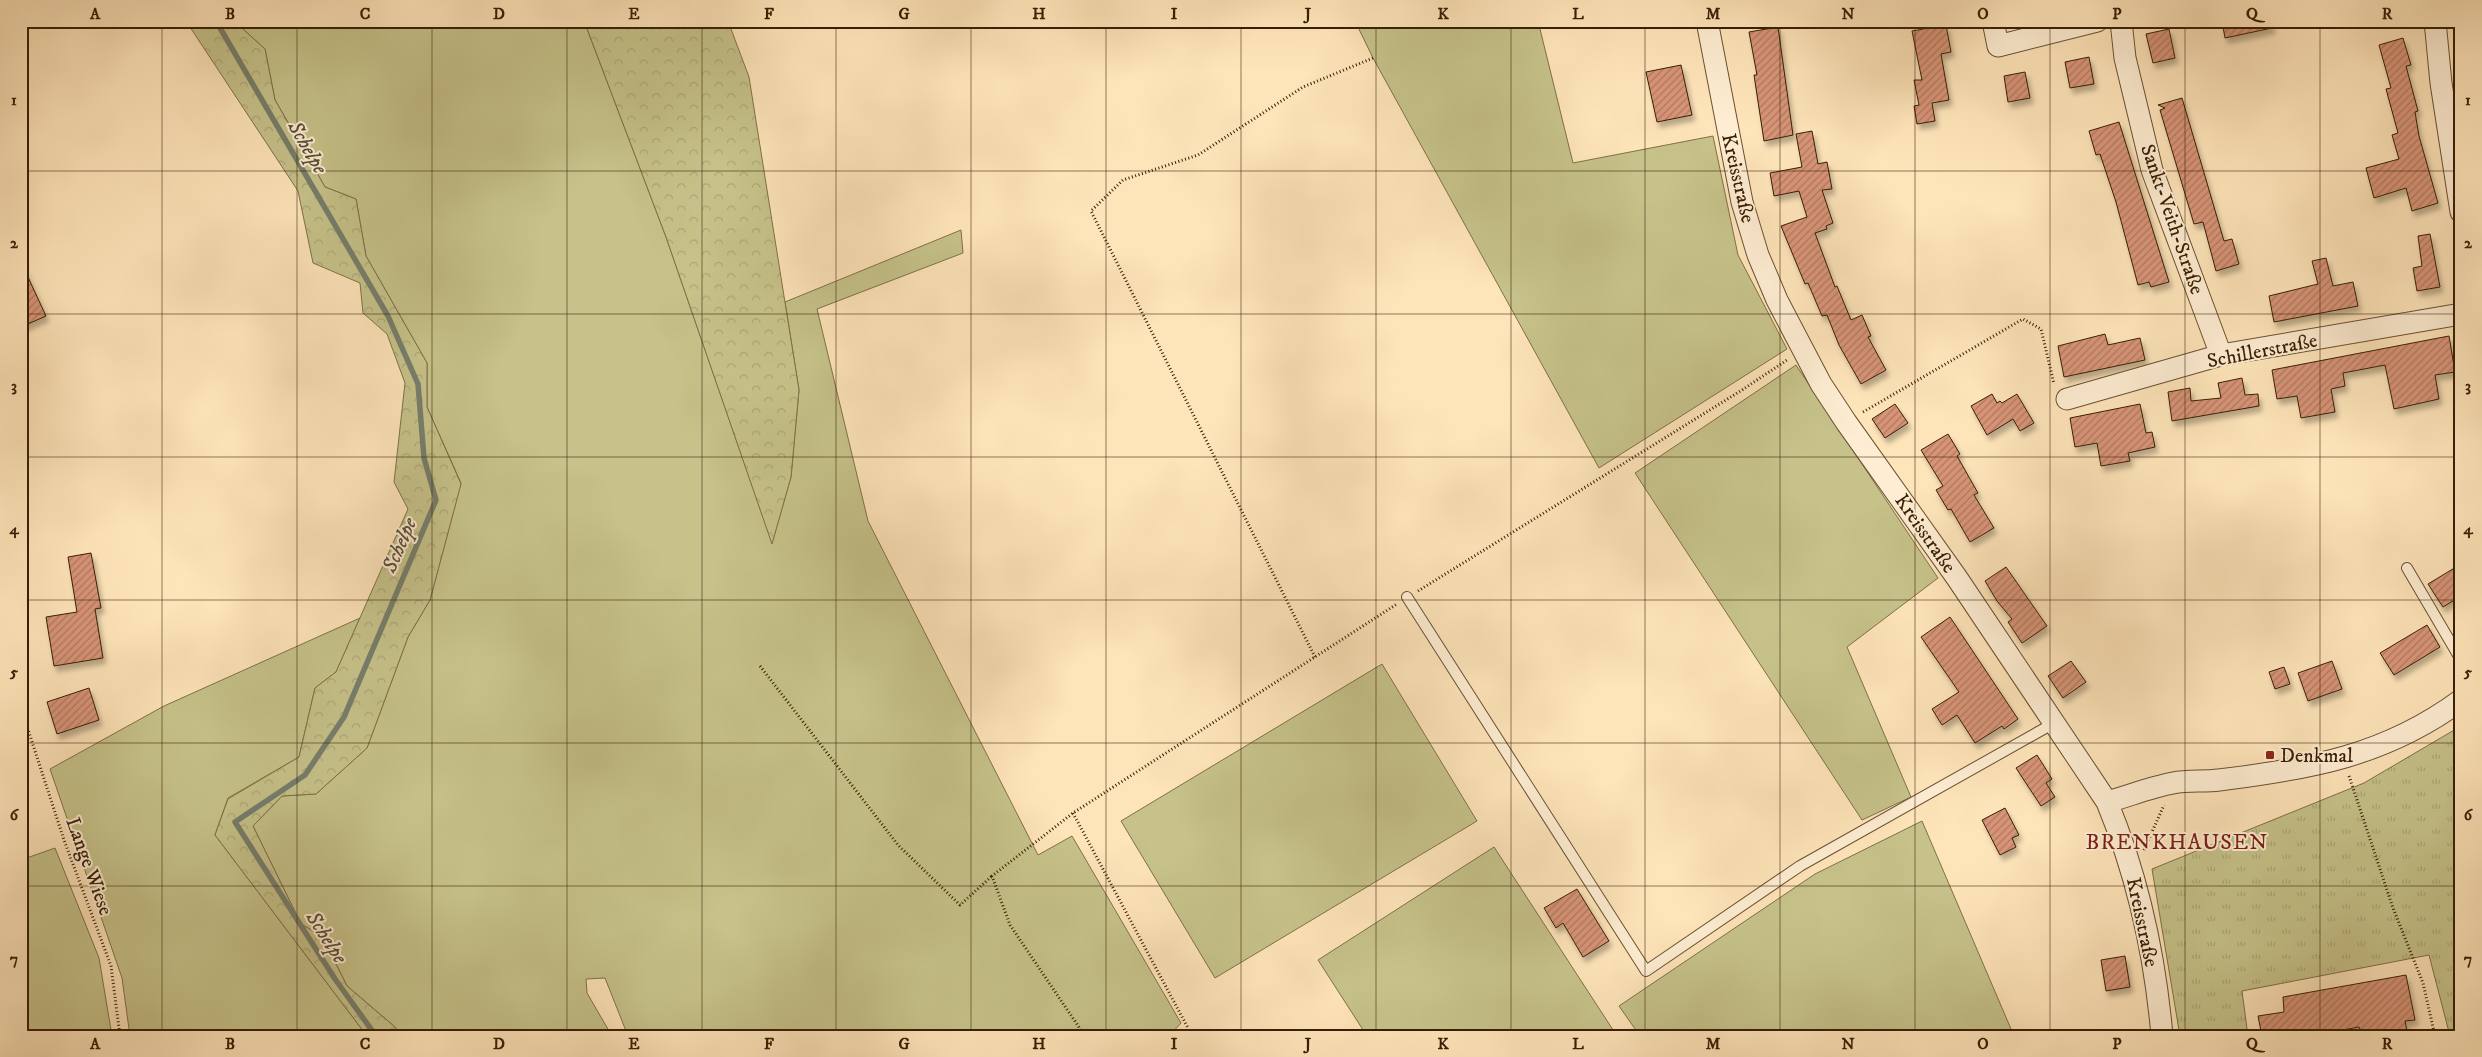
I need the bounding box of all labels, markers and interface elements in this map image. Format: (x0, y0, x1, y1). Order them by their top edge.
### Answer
text: A (89, 4, 101, 24)
text: B (225, 4, 235, 24)
text: C (360, 4, 370, 24)
text: D (493, 4, 505, 24)
text: E (628, 4, 640, 24)
text: F (764, 4, 774, 24)
text: G (898, 4, 910, 24)
text: H (1032, 4, 1046, 24)
text: I (1171, 4, 1178, 24)
text: J (1303, 4, 1312, 24)
text: K (1437, 4, 1449, 24)
text: L (1572, 4, 1584, 24)
text: M (1706, 4, 1721, 24)
text: N (1841, 4, 1855, 24)
text: O (1977, 4, 1989, 24)
text: P (2112, 4, 2122, 24)
text: Q (2246, 4, 2266, 24)
text: R (2382, 4, 2393, 24)
text: 1 (11, 90, 17, 110)
text: 1 (2465, 90, 2471, 110)
water label: Schelpe (281, 115, 333, 180)
street label: Kreisstraße (1715, 131, 1760, 225)
street label: Sankt-Veith-Straße (2134, 141, 2209, 298)
text: 2 (10, 233, 19, 253)
text: 2 (2464, 233, 2473, 253)
street label: Schillerstraße (2205, 329, 2320, 374)
text: 3 (11, 376, 17, 396)
text: 3 (2465, 376, 2471, 396)
street label: Kreisstraße (1888, 489, 1961, 578)
water label: Schelpe (376, 513, 423, 578)
text: 4 (8, 519, 19, 539)
text: 4 (2462, 519, 2473, 539)
text: 5 (9, 662, 18, 682)
text: 5 (2463, 662, 2472, 682)
place label: Denkmal (2280, 744, 2353, 769)
marker: Denkmal (2264, 749, 2276, 761)
text: 6 (10, 805, 20, 825)
text: 6 (2464, 805, 2474, 825)
street label: Lange Wiese (59, 814, 118, 919)
district label: BRENKHAUSEN (2086, 829, 2268, 856)
street label: Kreisstraße (2120, 875, 2163, 969)
water label: Schelpe (299, 906, 353, 969)
text: 7 (10, 949, 18, 969)
text: 7 (2464, 949, 2472, 969)
text: A (89, 1034, 101, 1054)
text: B (225, 1034, 235, 1054)
text: C (360, 1034, 370, 1054)
text: D (493, 1034, 505, 1054)
text: E (628, 1034, 640, 1054)
text: F (764, 1034, 774, 1054)
text: G (898, 1034, 910, 1054)
text: H (1032, 1034, 1046, 1054)
text: I (1171, 1034, 1178, 1054)
text: J (1303, 1034, 1312, 1054)
text: K (1437, 1034, 1449, 1054)
text: L (1572, 1034, 1584, 1054)
text: M (1706, 1034, 1721, 1054)
text: N (1841, 1034, 1855, 1054)
text: O (1977, 1034, 1989, 1054)
text: P (2112, 1034, 2122, 1054)
text: Q (2246, 1034, 2266, 1054)
text: R (2382, 1034, 2393, 1054)

